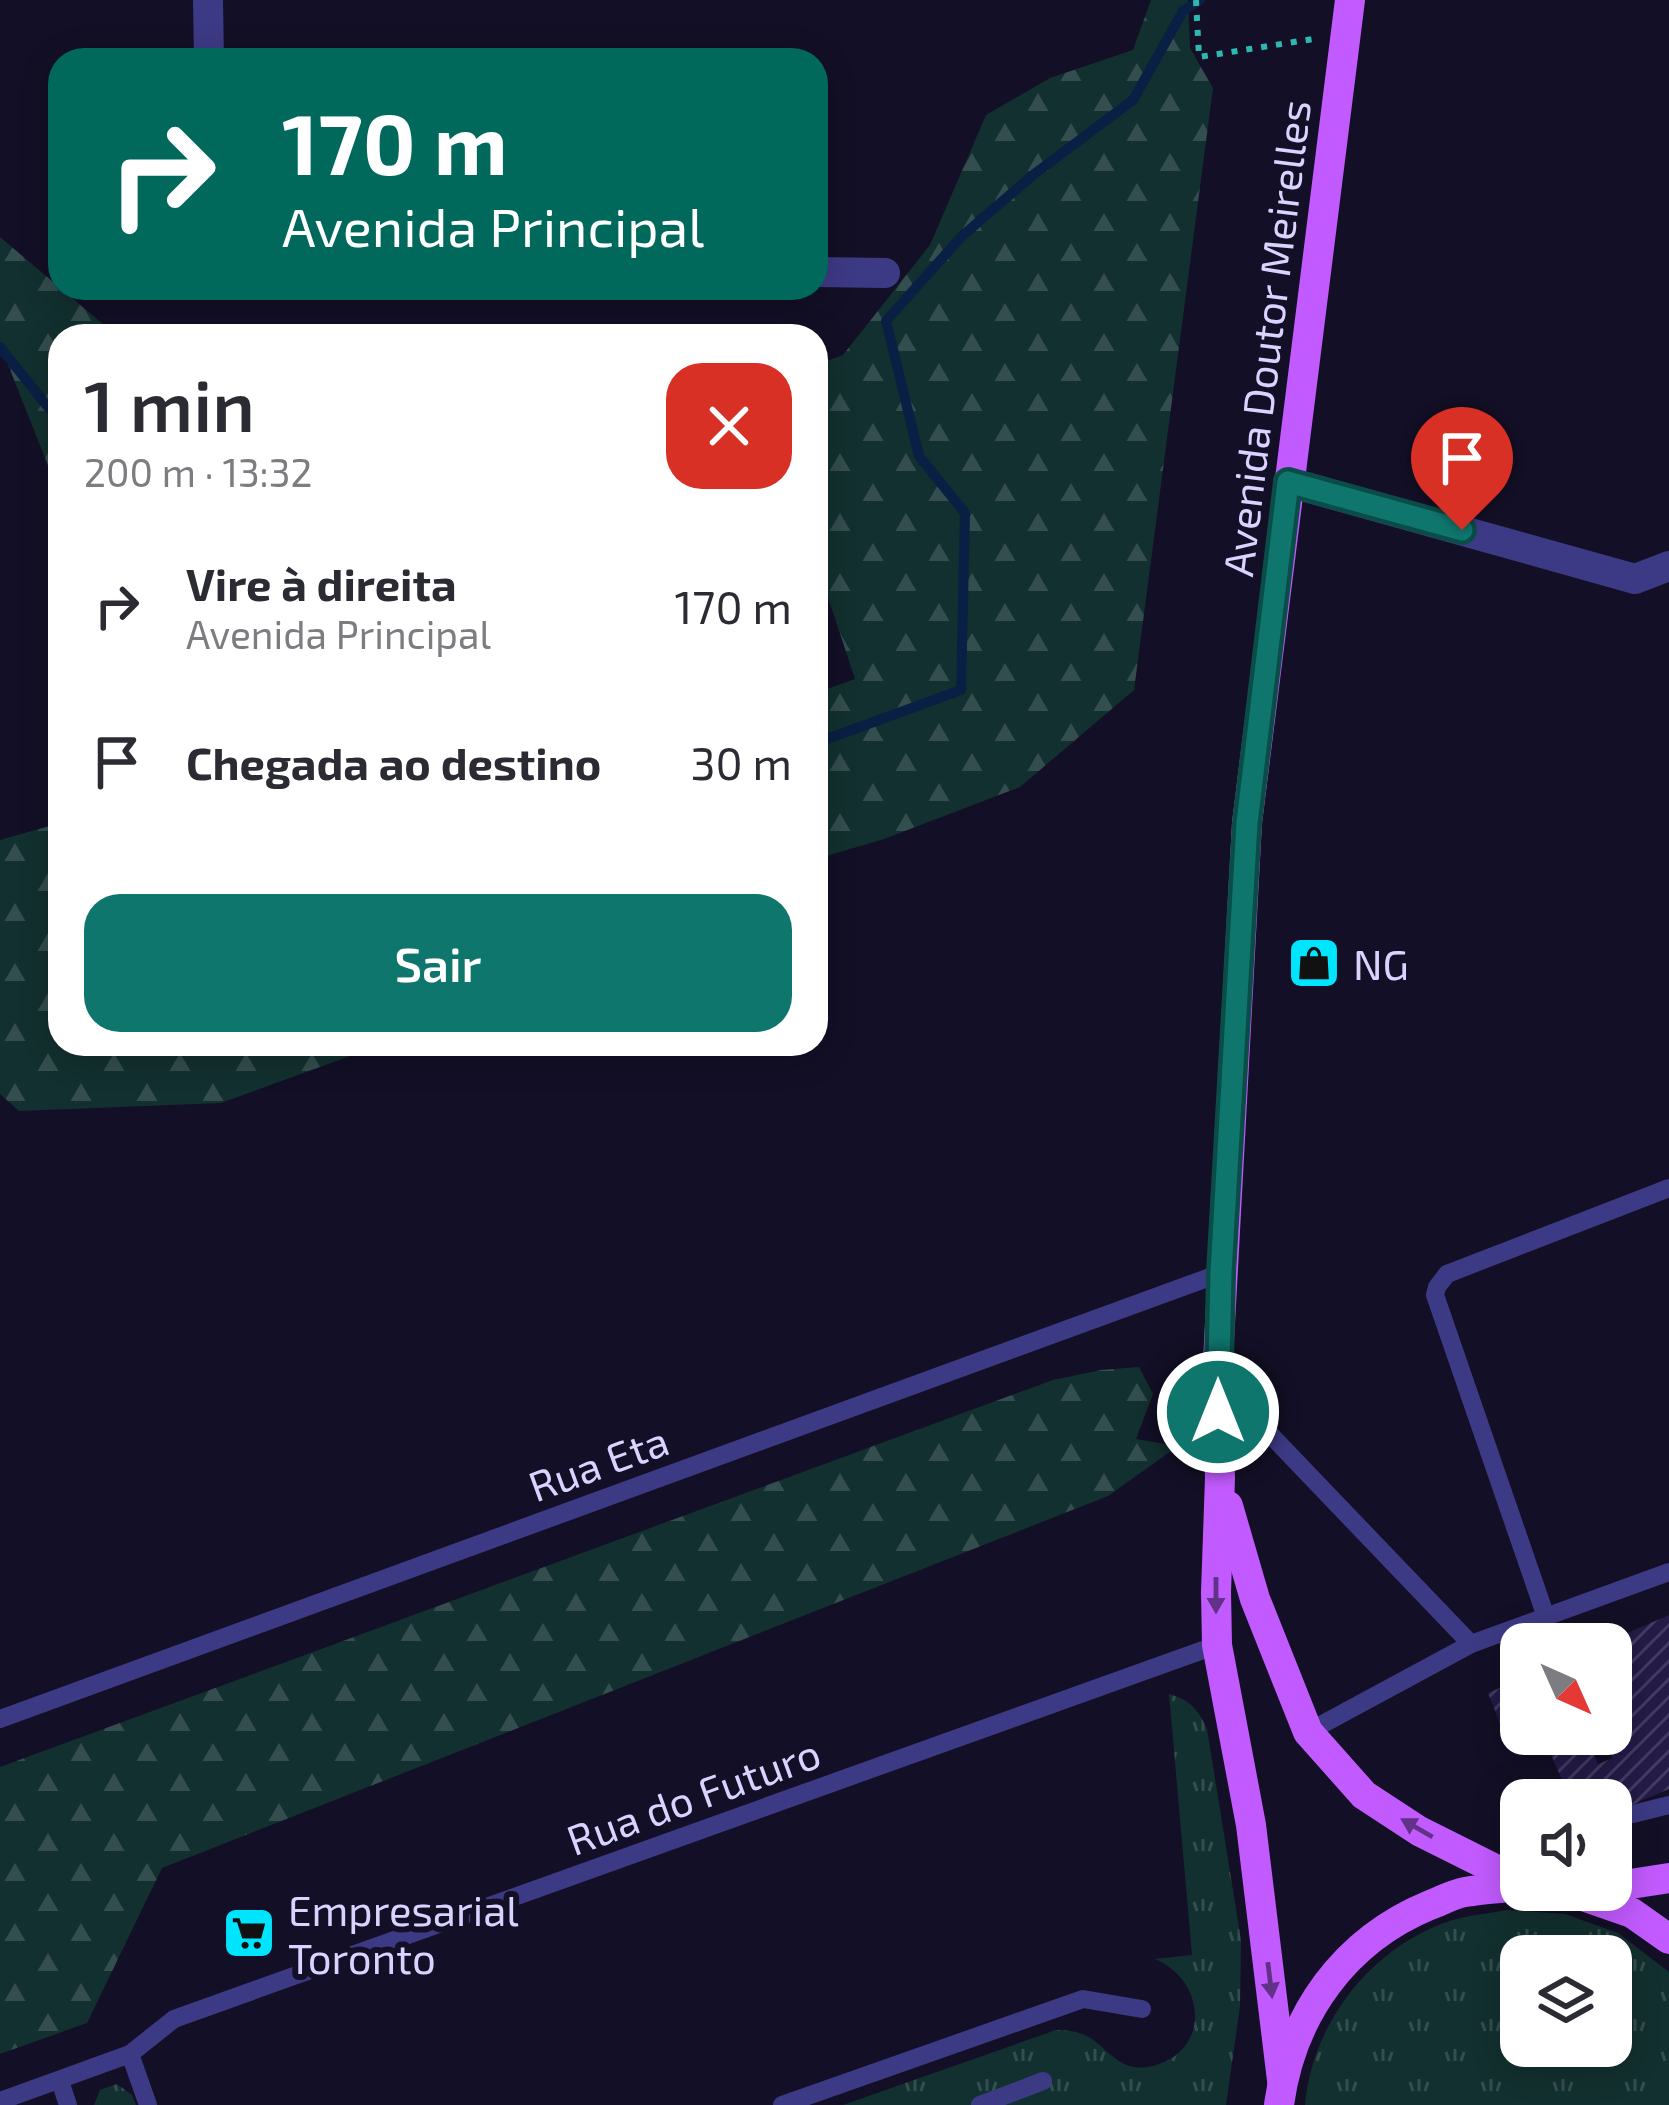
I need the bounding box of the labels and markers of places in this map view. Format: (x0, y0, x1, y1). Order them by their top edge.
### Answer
pin (1411, 407, 1513, 530)
shop icon: NG (1286, 935, 1342, 991)
place label: NG (1353, 938, 1409, 988)
place label: Empresarial Toronto (288, 1884, 519, 1982)
supermarket icon: Empresarial Toronto (221, 1905, 277, 1961)

